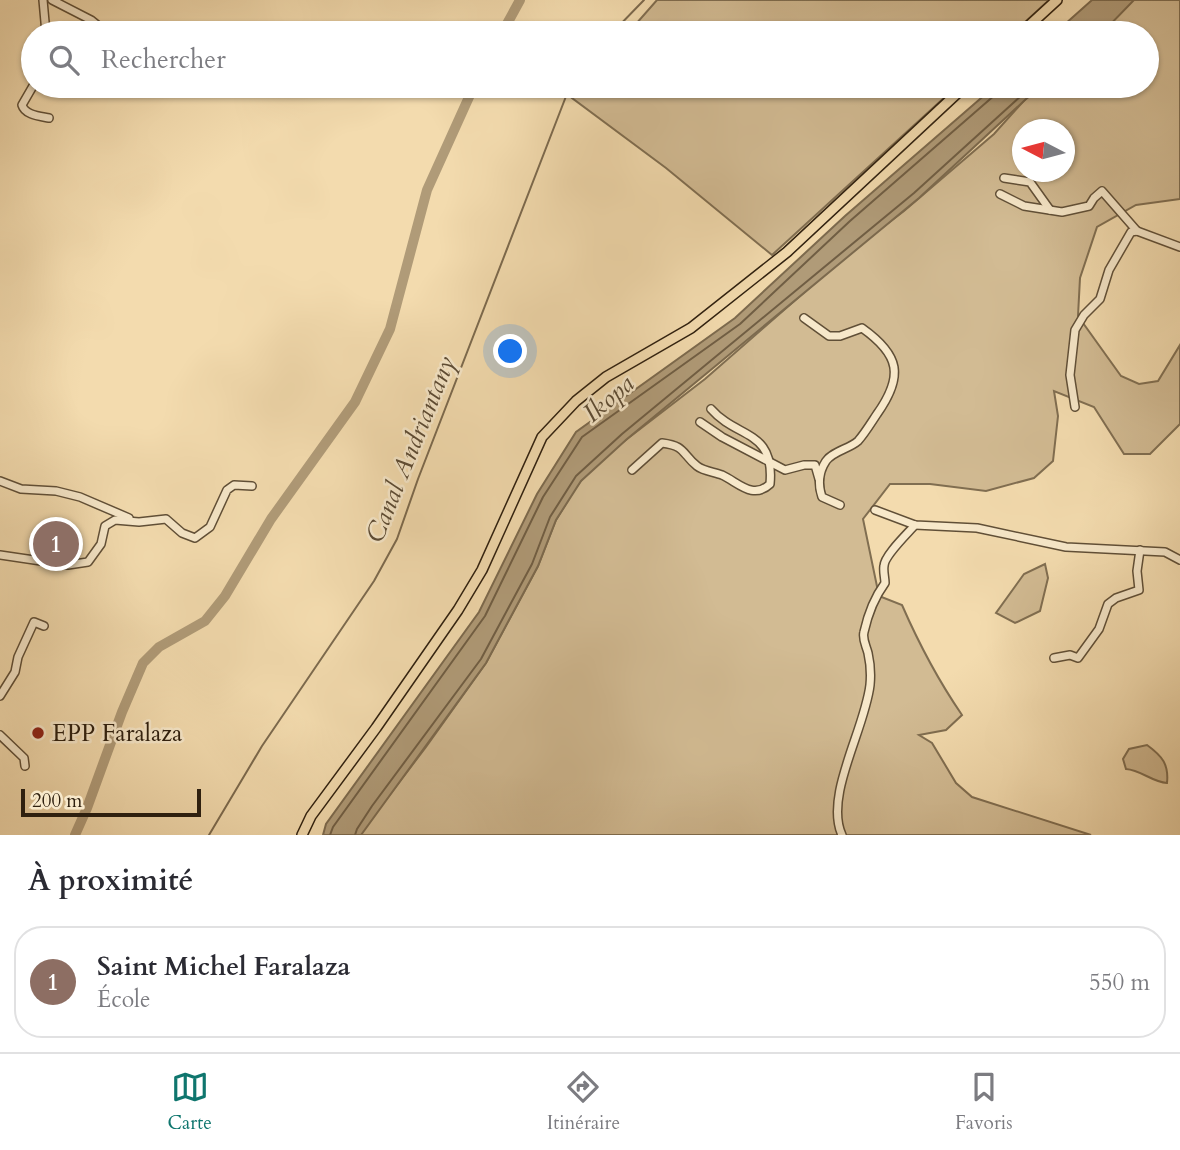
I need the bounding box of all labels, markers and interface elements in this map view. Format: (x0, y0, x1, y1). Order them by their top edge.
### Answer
search box (21, 21, 1159, 98)
icon: search (45, 41, 83, 79)
text: Rechercher (101, 42, 226, 77)
north arrow (1012, 119, 1075, 182)
your location (493, 334, 527, 368)
water label: Canal Andriantany (357, 350, 464, 548)
water label: Ikopa (575, 366, 642, 430)
pin: 1 (33, 518, 79, 570)
place label: EPP Faralaza (52, 717, 183, 750)
marker: EPP Faralaza (30, 725, 46, 741)
scale bar (21, 786, 201, 818)
text: 200 m (32, 788, 82, 814)
text: À proximité (28, 860, 193, 901)
text: Saint Michel Faralaza (97, 949, 351, 984)
text: 1 (47, 967, 59, 998)
text: 550 m (1089, 967, 1150, 998)
text: École (97, 984, 150, 1015)
tab: Carte (167, 1068, 212, 1136)
tab: Itinéraire (547, 1068, 620, 1136)
tab: Favoris (955, 1068, 1013, 1136)

